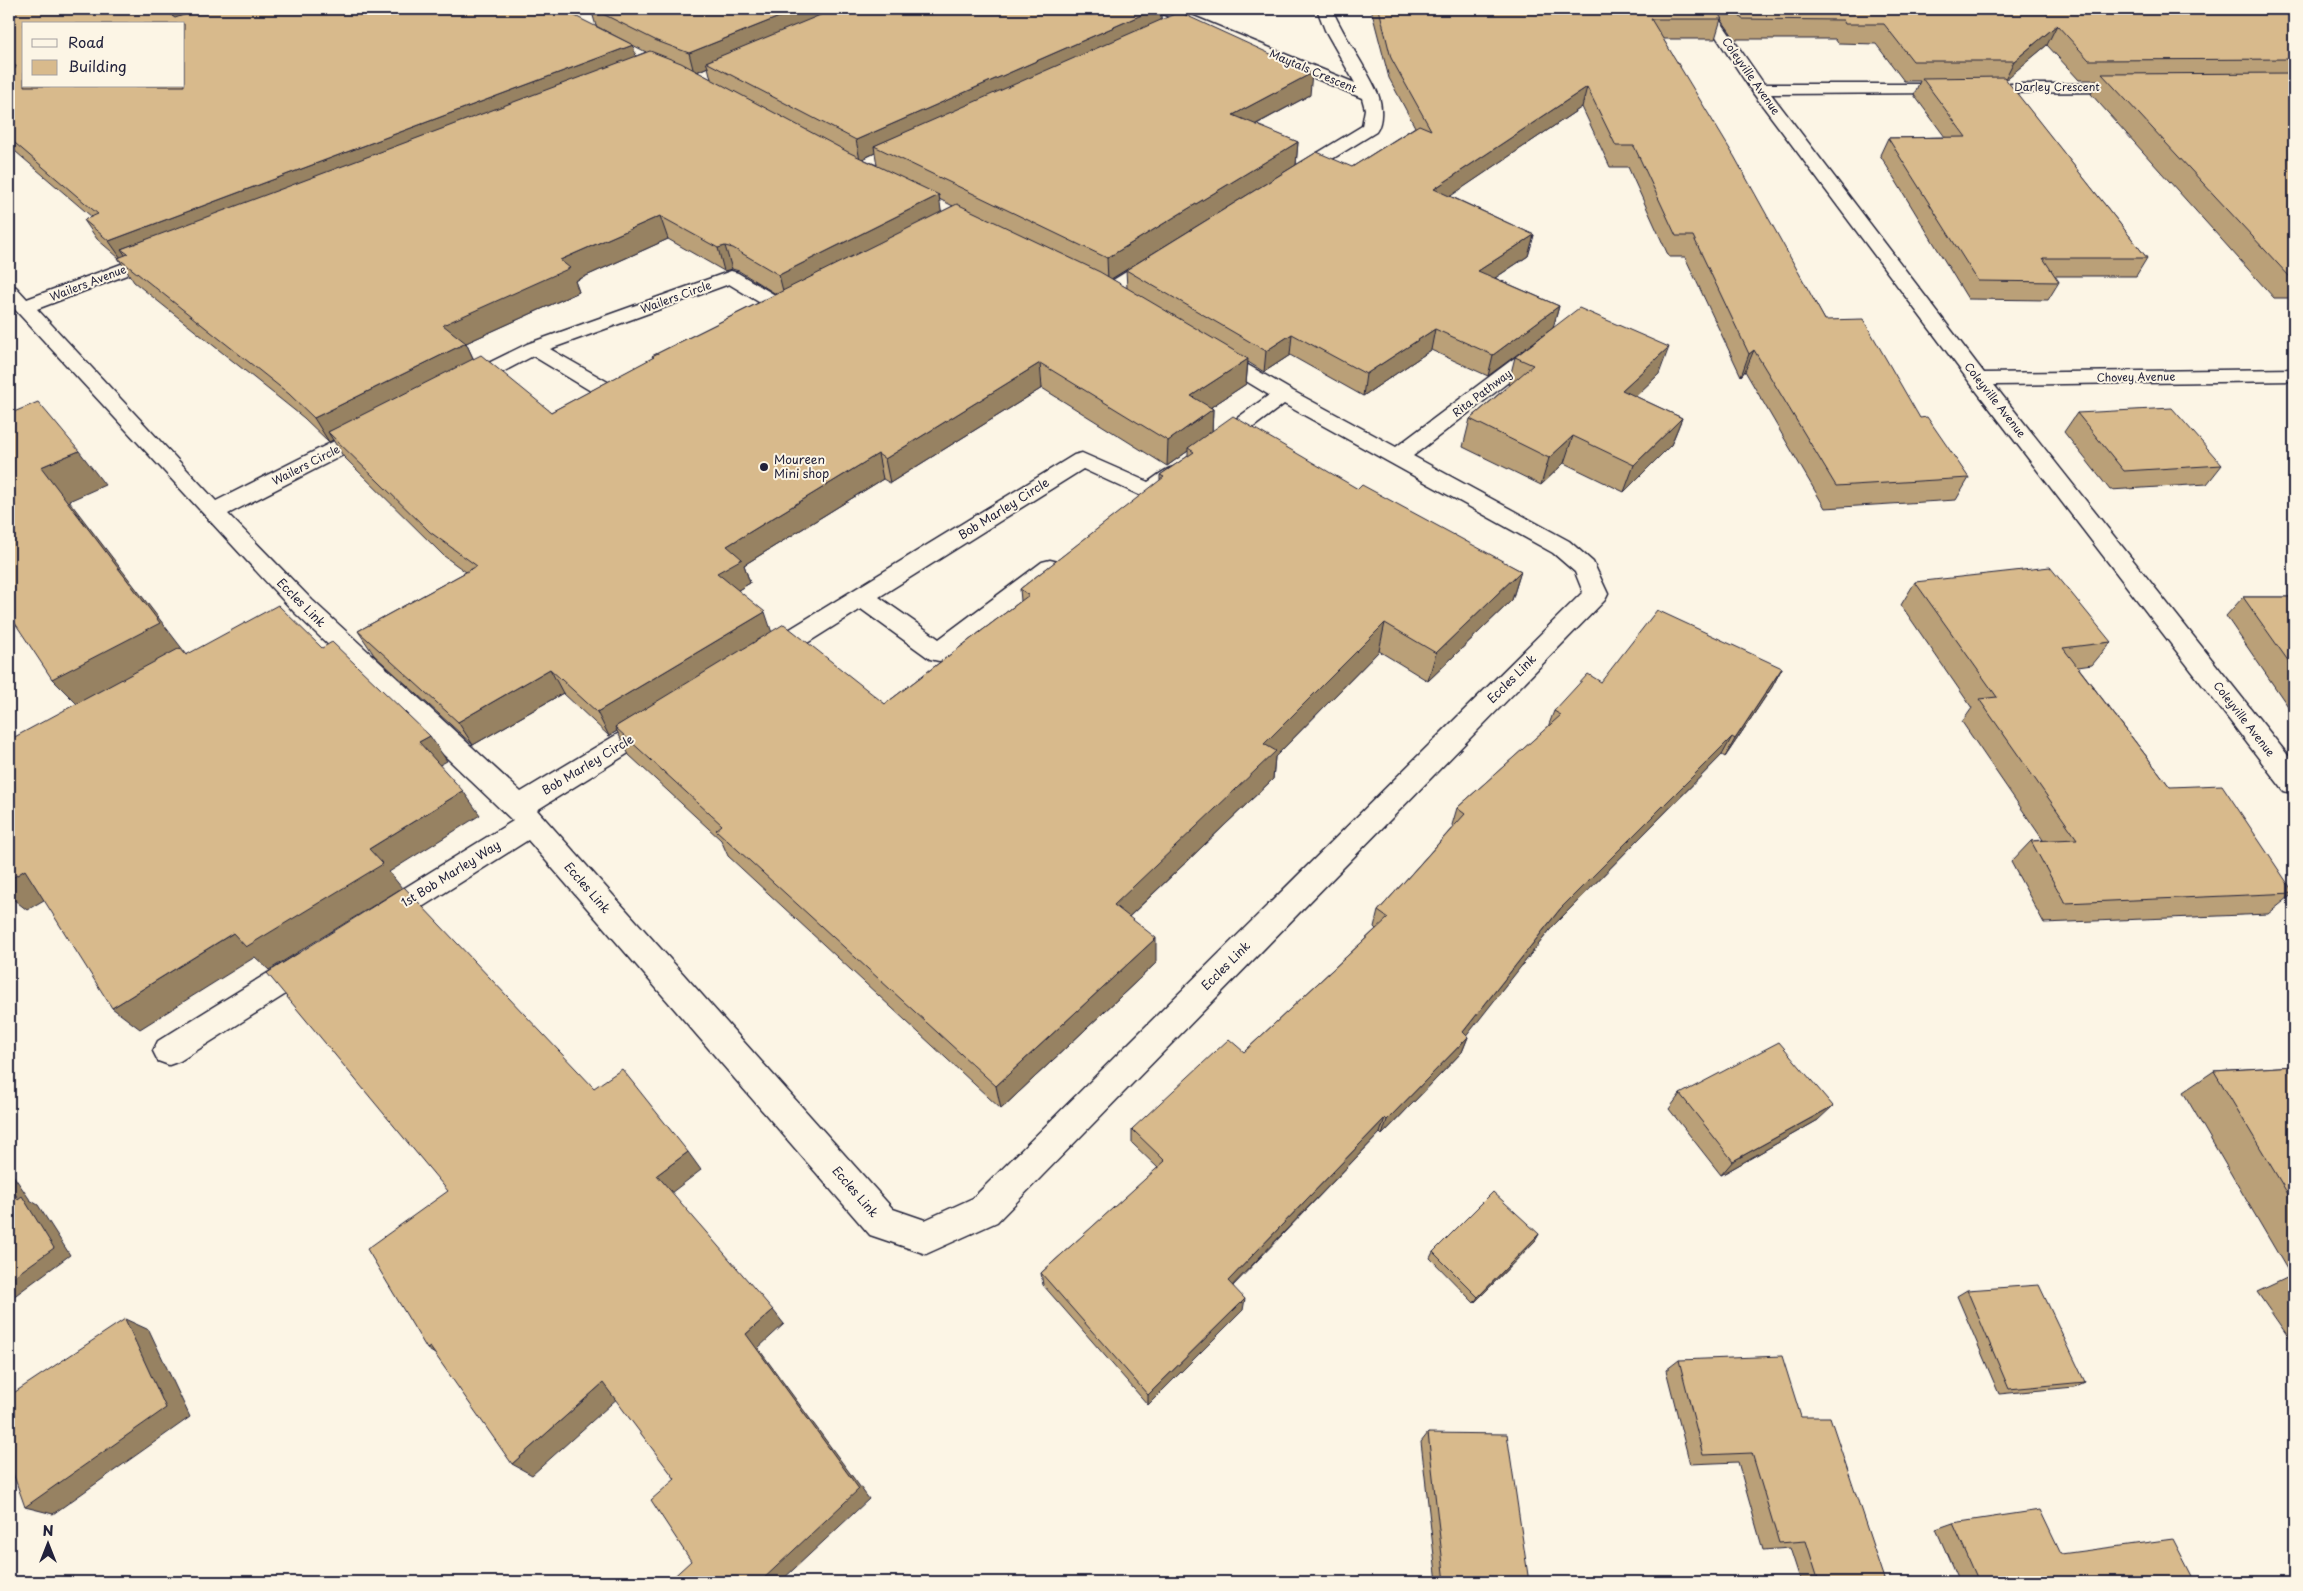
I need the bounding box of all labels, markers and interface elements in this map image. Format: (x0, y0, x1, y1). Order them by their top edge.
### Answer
legend (22, 22, 185, 88)
text: Road (68, 30, 104, 53)
street label: Coleyville Avenue (1718, 33, 1785, 118)
street label: Maytals Crescent (1267, 44, 1360, 97)
text: Building (68, 54, 127, 77)
street label: Darley Crescent (2014, 78, 2100, 95)
street label: Wailers Avenue (47, 260, 129, 305)
street label: Wailers Circle (638, 276, 714, 317)
street label: Coleyville Avenue (1961, 358, 2030, 441)
street label: Rita Pathway (1448, 365, 1515, 421)
street label: Chovey Avenue (2096, 367, 2176, 386)
street label: Wailers Circle (269, 440, 343, 489)
place label: Moureen Mini shop (774, 450, 829, 482)
marker: Moureen Mini shop (758, 461, 770, 473)
street label: Bob Marley Circle (954, 473, 1053, 543)
street label: Eccles Link (273, 574, 330, 631)
street label: Eccles Link (1483, 650, 1540, 707)
street label: Coleyville Avenue (2210, 677, 2279, 760)
street label: Bob Marley Circle (538, 729, 637, 799)
street label: 1st Bob Marley Way (397, 835, 504, 911)
street label: Eccles Link (560, 858, 615, 917)
street label: Eccles Link (1197, 937, 1254, 994)
street label: Eccles Link (828, 1162, 883, 1221)
north arrow (22, 1518, 72, 1568)
text: N (42, 1520, 54, 1541)

